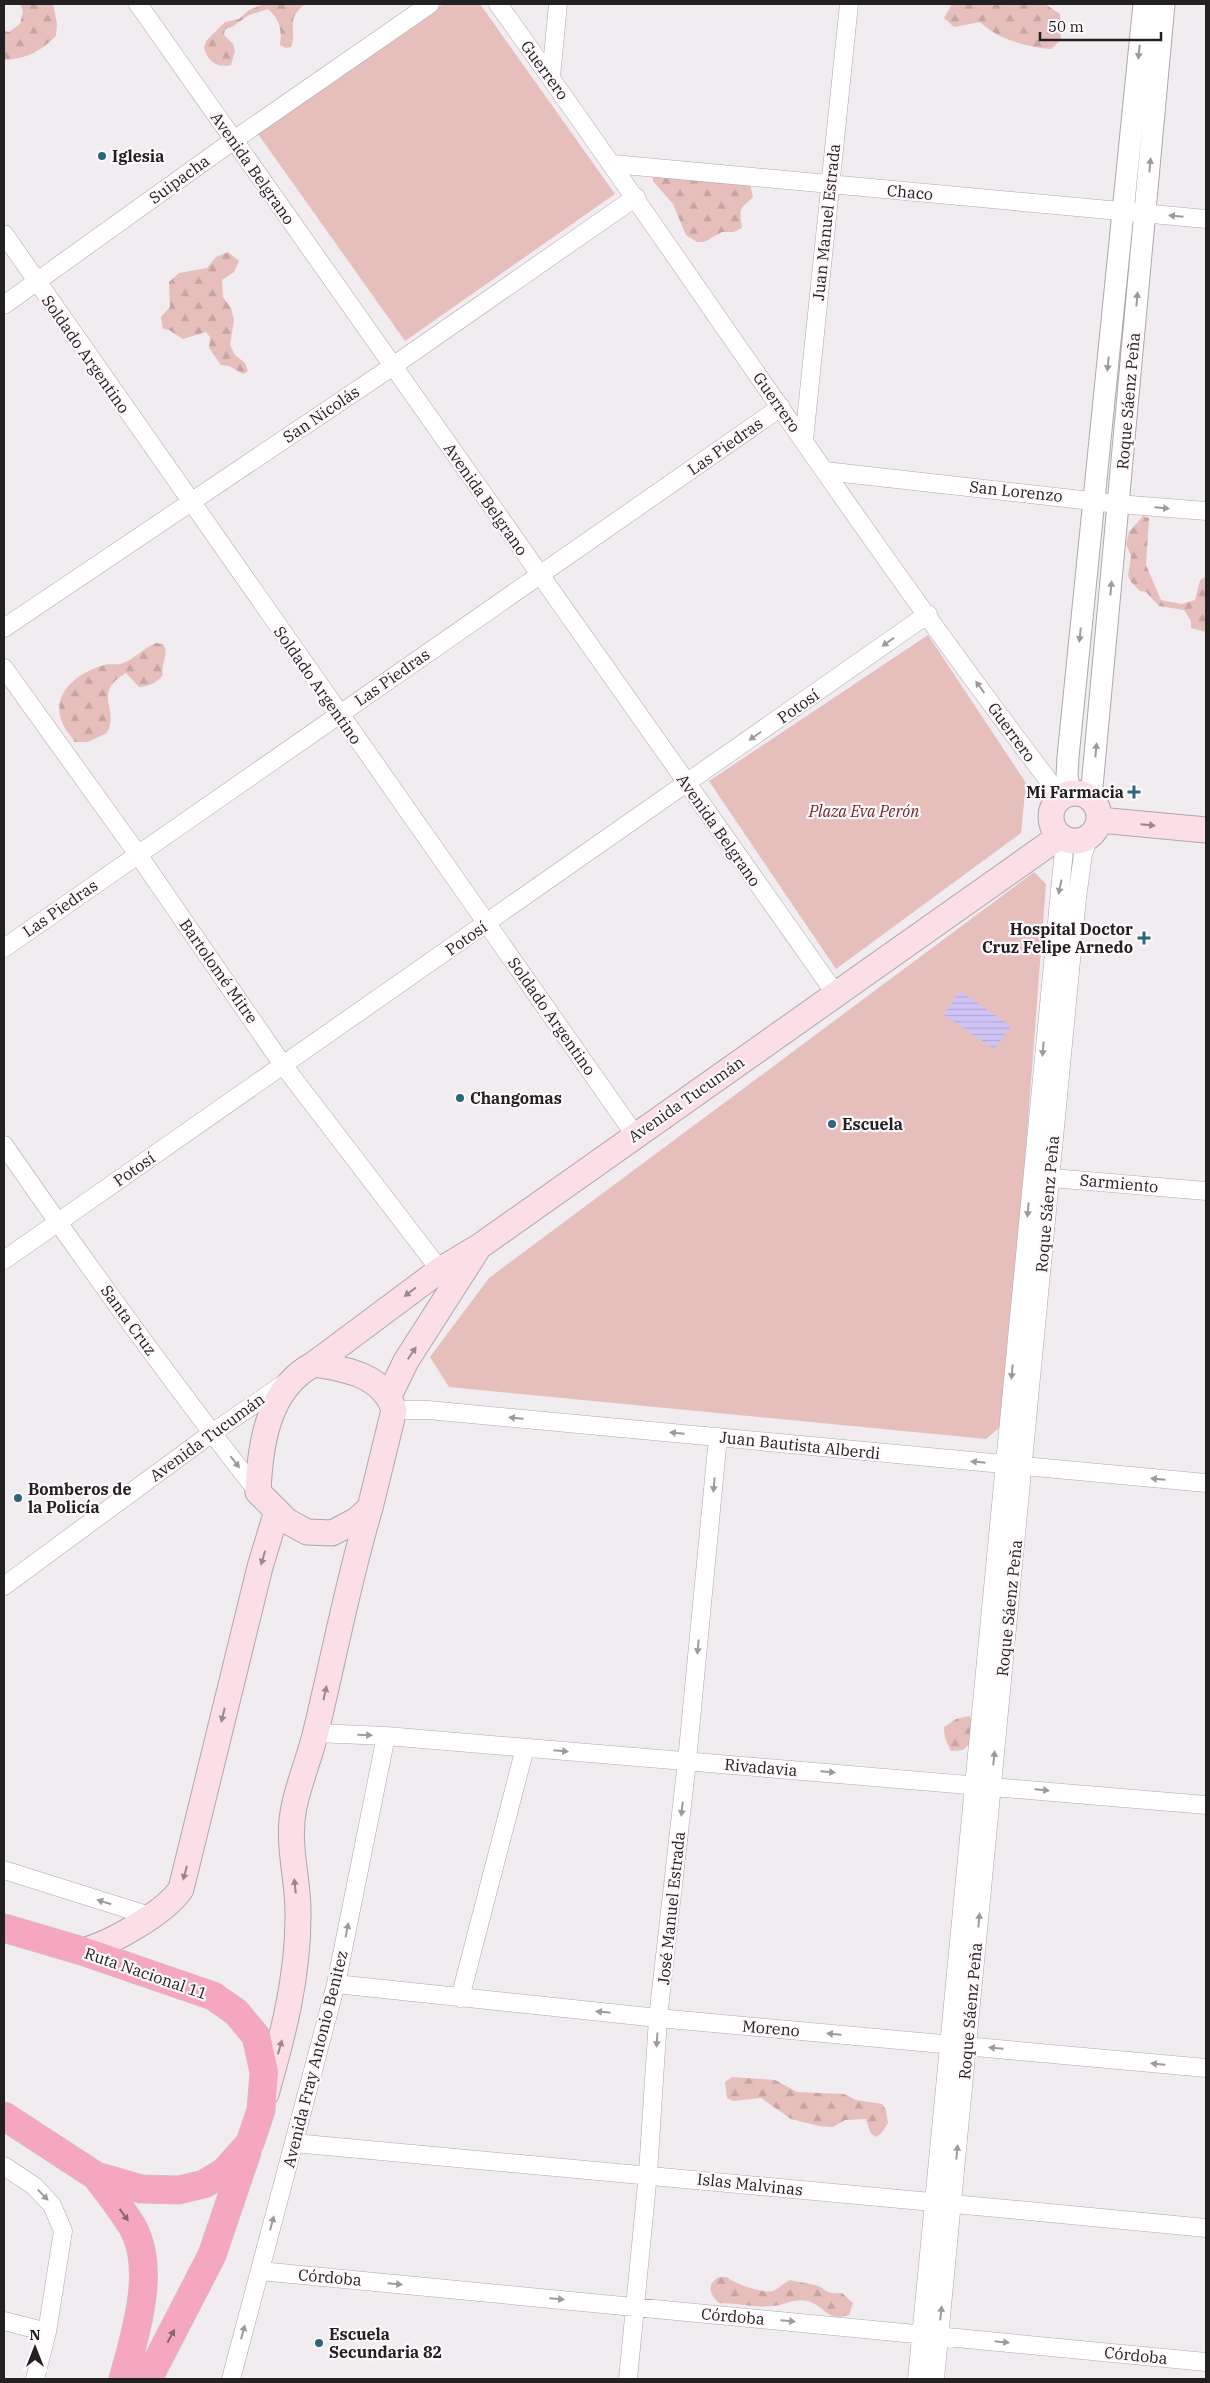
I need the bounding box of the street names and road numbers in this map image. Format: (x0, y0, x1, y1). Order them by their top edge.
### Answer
street label: Guerrero (517, 36, 573, 104)
street label: Avenida Belgrano (207, 108, 299, 228)
street label: Juan Manuel Estrada (808, 142, 844, 301)
street label: Suipacha (145, 150, 213, 208)
street label: Chaco (886, 180, 934, 204)
street label: Soldado Argentino (38, 291, 134, 417)
street label: Roque Sáenz Peña (1112, 331, 1144, 470)
street label: Guerrero (749, 368, 805, 436)
street label: San Nicolás (279, 381, 363, 447)
street label: Las Piedras (684, 413, 766, 479)
street label: Avenida Belgrano (440, 439, 532, 559)
street label: San Lorenzo (968, 476, 1064, 506)
street label: Soldado Argentino (270, 622, 366, 748)
street label: Las Piedras (351, 644, 433, 710)
street label: Potosí (773, 685, 823, 727)
street label: Guerrero (984, 698, 1040, 766)
street label: Avenida Belgrano (673, 770, 765, 890)
street label: Las Piedras (19, 875, 101, 941)
street label: Bartolomé Mitre (176, 915, 262, 1027)
street label: Potosí (441, 917, 491, 959)
street label: Soldado Argentino (504, 953, 600, 1079)
street label: Avenida Tucumán (624, 1051, 748, 1147)
street label: Roque Sáenz Peña (1031, 1134, 1063, 1273)
street label: Potosí (109, 1148, 159, 1190)
street label: Sarmiento (1079, 1170, 1159, 1196)
street label: Santa Cruz (97, 1281, 161, 1359)
street label: Avenida Tucumán (146, 1389, 268, 1485)
street label: Juan Bautista Alberdi (719, 1427, 881, 1463)
street label: Roque Sáenz Peña (992, 1538, 1026, 1677)
street label: Rivadavia (724, 1754, 799, 1780)
street label: José Manuel Estrada (653, 1830, 689, 1986)
street label: Roque Sáenz Peña (954, 1941, 986, 2080)
street label: Ruta Nacional 11 (82, 1943, 210, 2003)
street label: Avenida Fray Antonio Benitez (278, 1948, 352, 2170)
street label: Moreno (741, 2016, 801, 2040)
street label: Islas Malvinas (696, 2169, 804, 2199)
street label: Córdoba (297, 2264, 363, 2290)
street label: Córdoba (700, 2303, 766, 2329)
street label: Córdoba (1103, 2342, 1169, 2368)

